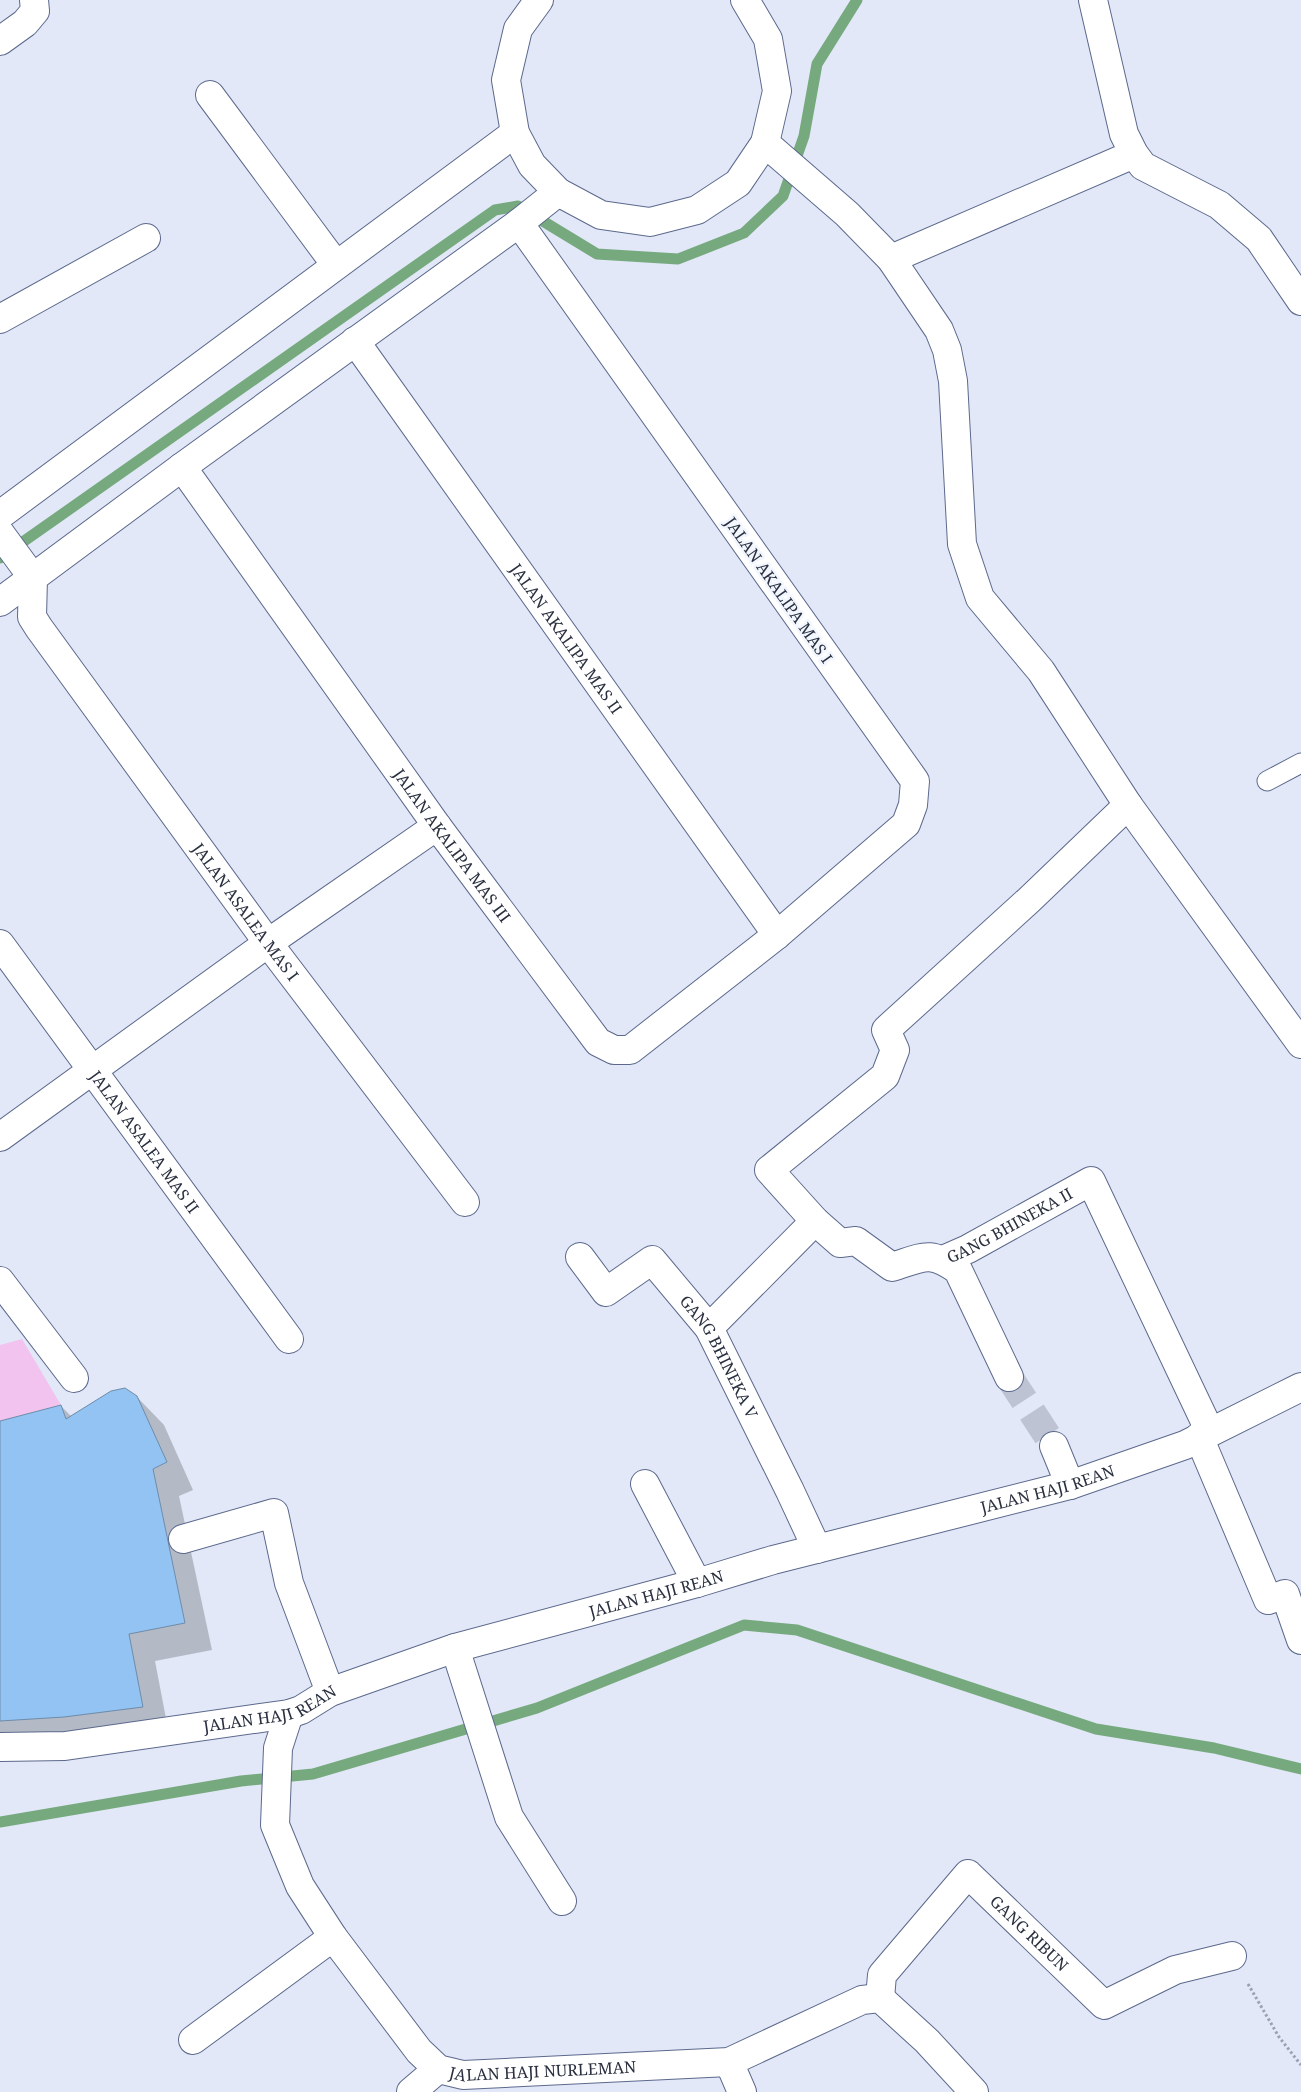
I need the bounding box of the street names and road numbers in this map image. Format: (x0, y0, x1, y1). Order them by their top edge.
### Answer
street label: JALAN AKALIPA MAS I (720, 512, 838, 667)
street label: JALAN AKALIPA MAS II (505, 558, 627, 718)
street label: JALAN AKALIPA MAS III (388, 763, 516, 927)
street label: JALAN ASALEA MAS I (187, 838, 304, 985)
street label: JALAN ASALEA MAS II (84, 1065, 204, 1218)
street label: GANG BHINEKA II (943, 1182, 1077, 1268)
street label: GANG BHINEKA V (675, 1290, 763, 1422)
street label: JALAN HAJI REAN (977, 1459, 1117, 1518)
street label: JALAN HAJI REAN (586, 1565, 726, 1623)
street label: JALAN HAJI REAN (201, 1680, 340, 1737)
street label: GANG RIBUN (985, 1890, 1073, 1976)
street label: JALAN HAJI NURLEMAN (446, 2056, 637, 2087)

